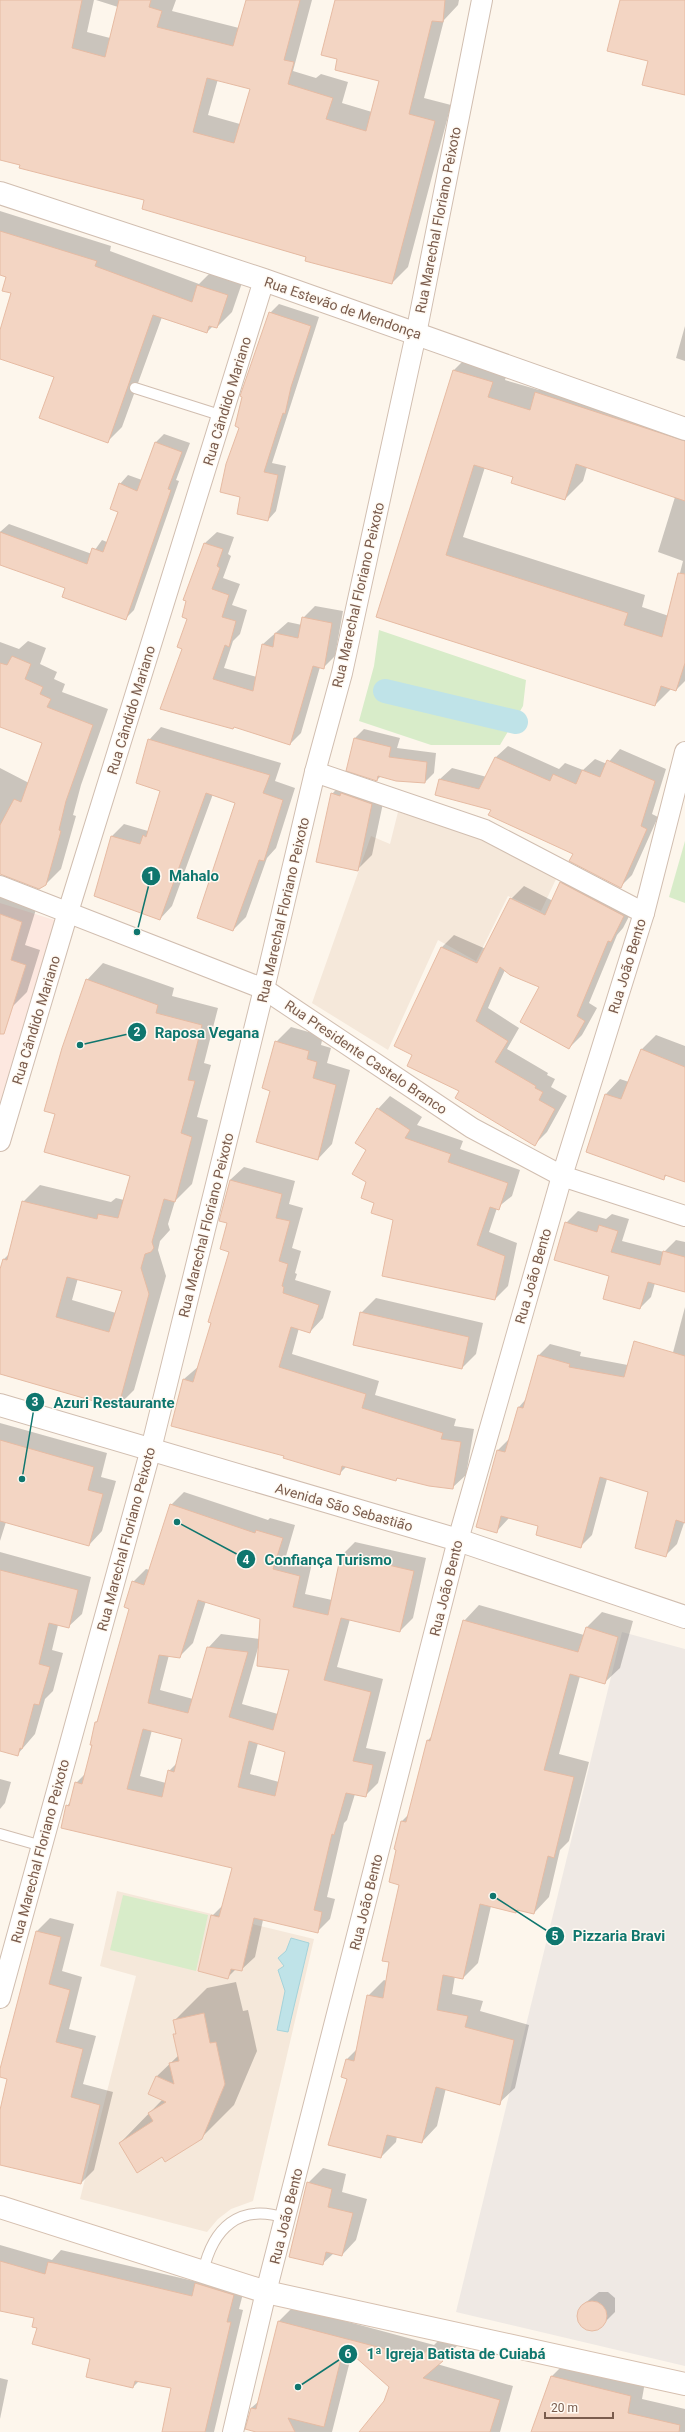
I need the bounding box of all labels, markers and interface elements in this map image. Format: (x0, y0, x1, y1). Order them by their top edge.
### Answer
street label: Rua Marechal Floriano Peixoto (412, 125, 464, 315)
street label: Rua Estevão de Mendonça (262, 274, 424, 342)
street label: Rua Cândido Mariano (200, 335, 254, 467)
street label: Rua Marechal Floriano Peixoto (329, 501, 387, 689)
street label: Rua Cândido Mariano (104, 644, 158, 776)
street label: Rua Marechal Floriano Peixoto (254, 816, 312, 1004)
callout: Mahalo (141, 862, 227, 889)
text: Mahalo (169, 867, 219, 885)
text: 1 (148, 869, 154, 883)
street label: Rua João Bento (605, 917, 649, 1015)
street label: Rua Cândido Mariano (9, 954, 63, 1086)
street label: Rua Presidente Castelo Branco (282, 997, 450, 1117)
callout: Raposa Vegana (127, 1019, 268, 1046)
text: Raposa Vegana (155, 1024, 259, 1042)
text: 2 (134, 1025, 141, 1039)
street label: Rua Marechal Floriano Peixoto (175, 1131, 237, 1319)
street label: Rua João Bento (512, 1226, 554, 1326)
callout: Azuri Restaurante (25, 1389, 182, 1416)
text: Azuri Restaurante (53, 1394, 175, 1412)
text: 3 (32, 1395, 39, 1409)
street label: Rua Marechal Floriano Peixoto (94, 1445, 158, 1633)
street label: Avenida São Sebastião (273, 1480, 415, 1534)
street label: Rua João Bento (426, 1538, 466, 1638)
callout: Confiança Turismo (236, 1546, 399, 1573)
text: Confiança Turismo (264, 1551, 392, 1569)
text: 4 (243, 1553, 250, 1567)
street label: Rua Marechal Floriano Peixoto (8, 1757, 72, 1945)
street label: Rua João Bento (346, 1852, 386, 1952)
callout: Pizzaria Bravi (545, 1922, 673, 1949)
text: Pizzaria Bravi (573, 1927, 665, 1945)
text: 5 (552, 1929, 559, 1943)
street label: Rua João Bento (266, 2166, 306, 2266)
callout: 1ª Igreja Batista de Cuiabá (338, 2340, 554, 2367)
text: 1ª Igreja Batista de Cuiabá (366, 2345, 546, 2363)
text: 6 (345, 2347, 352, 2361)
scale bar (545, 2394, 613, 2420)
text: 20 m (551, 2401, 578, 2415)

